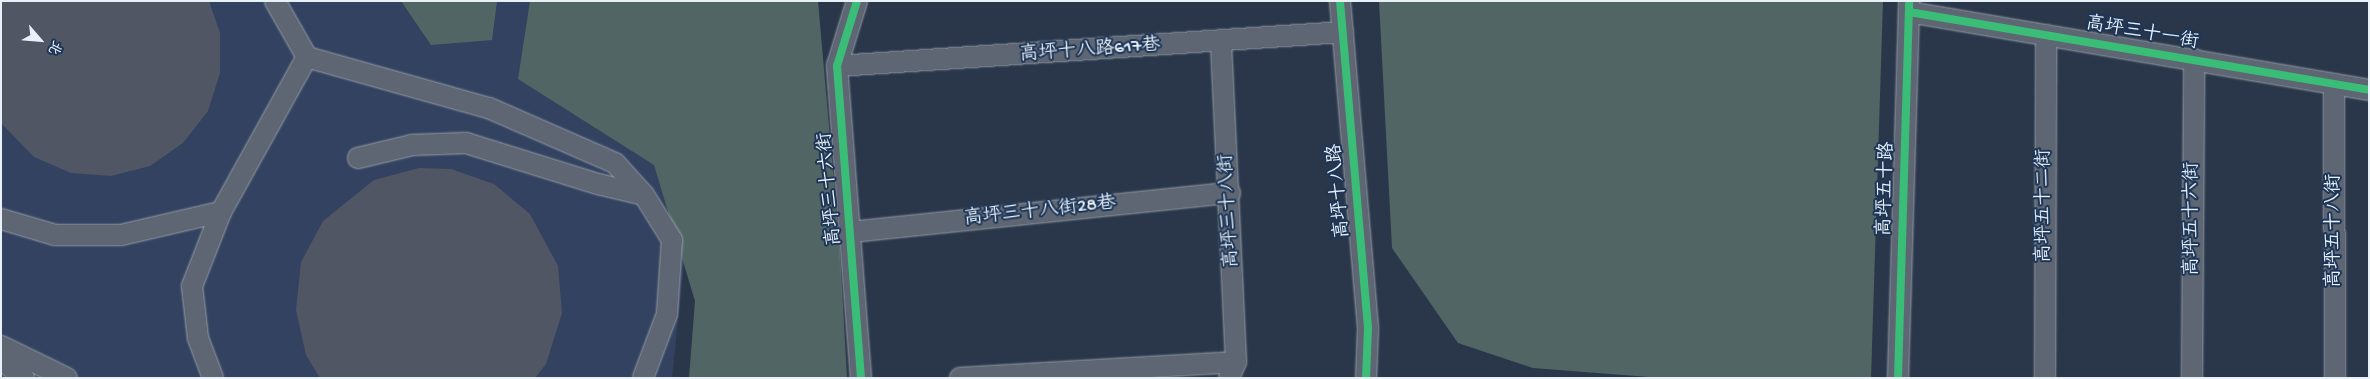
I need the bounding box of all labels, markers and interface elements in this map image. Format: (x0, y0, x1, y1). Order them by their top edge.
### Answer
street label: 高坪三十一街 (2084, 13, 2200, 55)
north arrow (15, 15, 65, 65)
street label: 高坪十八路617巷 (1019, 35, 1161, 67)
text: 北 (43, 37, 65, 57)
street label: 高坪三十六街 (815, 131, 847, 247)
street label: 高坪五十路 (1874, 141, 1900, 237)
street label: 高坪十八路 (1325, 143, 1355, 239)
street label: 高坪五十二街 (2034, 149, 2056, 263)
street label: 高坪三十八街 (1216, 153, 1244, 269)
street label: 高坪五十六街 (2182, 162, 2204, 276)
street label: 高坪五十八街 (2324, 174, 2346, 288)
street label: 高坪三十八街28巷 (963, 193, 1117, 231)

